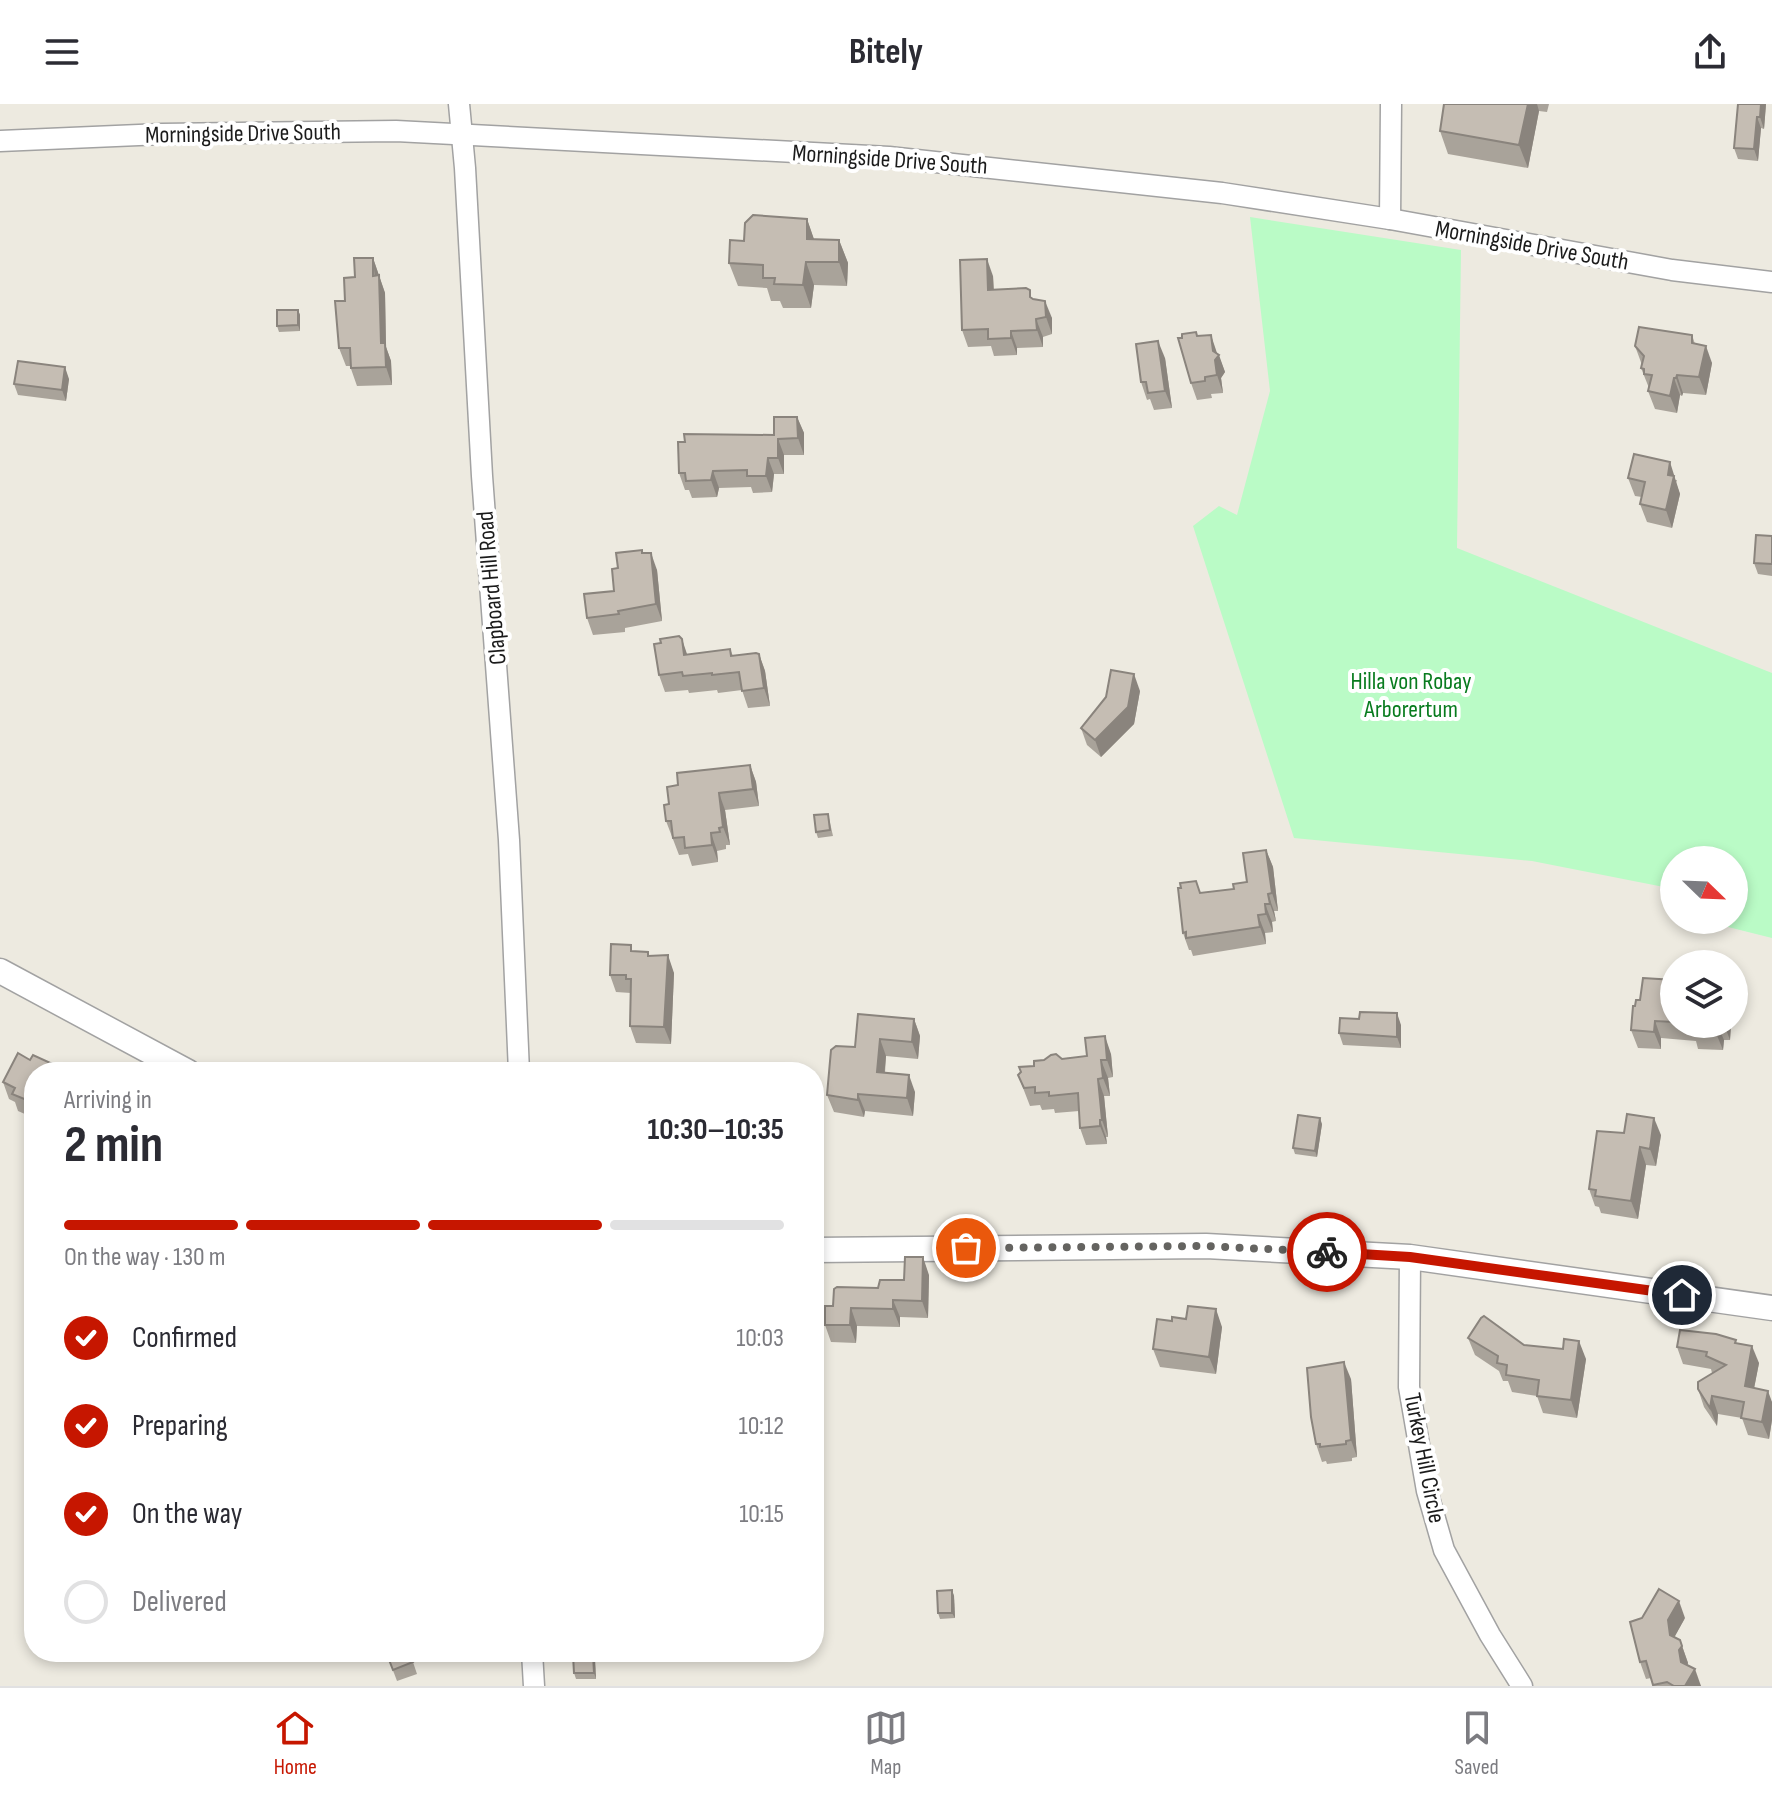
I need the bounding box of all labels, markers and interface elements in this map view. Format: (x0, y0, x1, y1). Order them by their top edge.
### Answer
icon: menu (40, 30, 84, 74)
icon: share (1688, 30, 1732, 74)
text: Bitely (849, 31, 923, 74)
street label: Morningside Drive South (145, 117, 341, 150)
street label: Morningside Drive South (791, 138, 989, 181)
street label: Morningside Drive South (1433, 214, 1631, 277)
street label: Clapboard Hill Road (470, 510, 513, 666)
park label: Hilla von Robay Arborertum (1351, 667, 1471, 724)
north arrow (1660, 846, 1748, 934)
map controls (1660, 846, 1748, 1038)
button: layers (1660, 950, 1748, 1038)
text: Arriving in (64, 1085, 152, 1116)
text: 10:30–10:35 (648, 1112, 784, 1148)
text: 2 min (64, 1114, 163, 1177)
courier (1287, 1212, 1367, 1292)
pin (932, 1214, 1000, 1282)
icon: bag (944, 1226, 988, 1270)
icon: bike (1305, 1230, 1349, 1274)
text: On the way · 130 m (64, 1242, 226, 1273)
pin (1648, 1261, 1716, 1329)
icon: home (1660, 1273, 1704, 1317)
icon: check (64, 1316, 108, 1360)
text: Confirmed (132, 1320, 237, 1356)
text: 10:03 (736, 1323, 784, 1354)
street label: Turkey Hill Circle (1398, 1391, 1451, 1526)
icon: check (64, 1404, 108, 1448)
text: Preparing (132, 1408, 228, 1444)
text: 10:12 (739, 1411, 784, 1442)
icon: check (64, 1492, 108, 1536)
text: On the way (132, 1496, 242, 1532)
text: 10:15 (739, 1499, 784, 1530)
text: Delivered (132, 1584, 227, 1620)
tab: Home (273, 1706, 317, 1781)
tab: Map (864, 1706, 908, 1781)
tab: Saved (1455, 1706, 1499, 1781)

